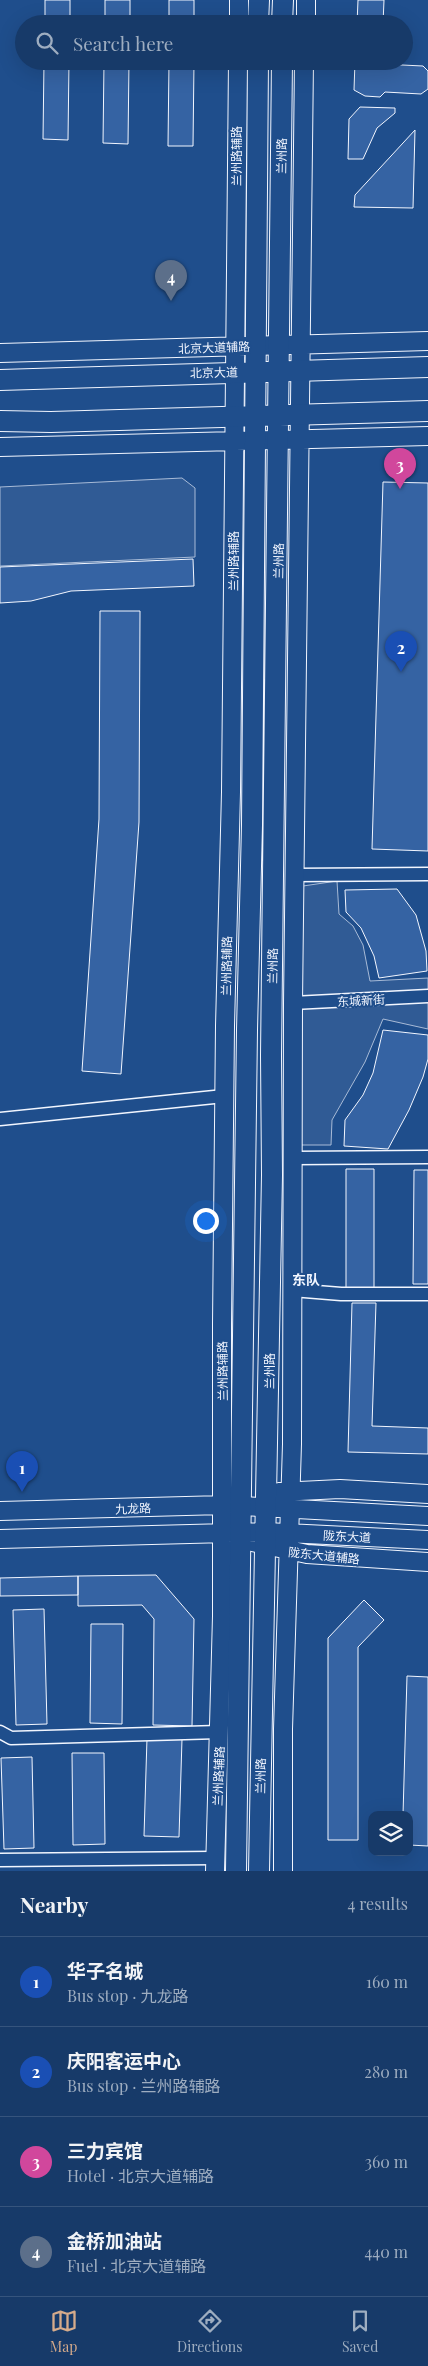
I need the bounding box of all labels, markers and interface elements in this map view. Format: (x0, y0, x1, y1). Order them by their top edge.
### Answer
search box (15, 15, 413, 70)
icon: search (33, 29, 61, 57)
text: Search here (73, 30, 173, 56)
street label: 兰州路辅路 (228, 126, 244, 186)
street label: 兰州路 (273, 138, 289, 174)
pin: 4 (155, 260, 187, 301)
street label: 北京大道辅路 (178, 338, 250, 356)
street label: 北京大道 (190, 364, 238, 380)
pin: 3 (384, 448, 416, 489)
street label: 兰州路辅路 (225, 531, 241, 591)
street label: 兰州路 (270, 543, 286, 579)
pin: 2 (385, 631, 417, 672)
street label: 兰州路辅路 (217, 936, 235, 996)
street label: 兰州路 (264, 948, 280, 984)
street label: 东城新街 (337, 991, 385, 1009)
your location (193, 1208, 219, 1234)
district label: 东队 (292, 1270, 320, 1289)
street label: 兰州路辅路 (213, 1341, 231, 1401)
street label: 兰州路 (261, 1353, 277, 1389)
pin: 1 (6, 1451, 38, 1492)
street label: 九龙路 (115, 1499, 151, 1517)
street label: 陇东大道 (323, 1527, 371, 1545)
street label: 陇东大道辅路 (287, 1543, 361, 1567)
street label: 兰州路辅路 (209, 1746, 227, 1806)
street label: 兰州路 (252, 1758, 268, 1794)
map controls (368, 1811, 413, 1856)
button: layers (368, 1811, 413, 1856)
text: Nearby (20, 1890, 89, 1918)
text: 4 results (347, 1893, 408, 1914)
text: 华子名城 (67, 1957, 143, 1983)
text: 1 (33, 1971, 39, 1992)
text: 160 m (366, 1971, 408, 1992)
text: Bus stop · 九龙路 (67, 1985, 188, 2006)
text: 庆阳客运中心 (67, 2047, 181, 2073)
text: 2 (32, 2061, 40, 2082)
text: 280 m (364, 2061, 408, 2082)
text: Bus stop · 兰州路辅路 (67, 2075, 220, 2096)
text: 三力宾馆 (67, 2137, 143, 2163)
text: 3 (32, 2151, 40, 2172)
text: 360 m (365, 2151, 408, 2172)
text: Hotel · 北京大道辅路 (67, 2165, 214, 2186)
text: 金桥加油站 (67, 2227, 162, 2253)
text: 4 (32, 2241, 40, 2262)
text: 440 m (364, 2241, 408, 2262)
text: Fuel · 北京大道辅路 (67, 2255, 206, 2276)
tab: Map (50, 2307, 78, 2356)
tab: Directions (177, 2307, 243, 2356)
tab: Saved (342, 2307, 378, 2356)

